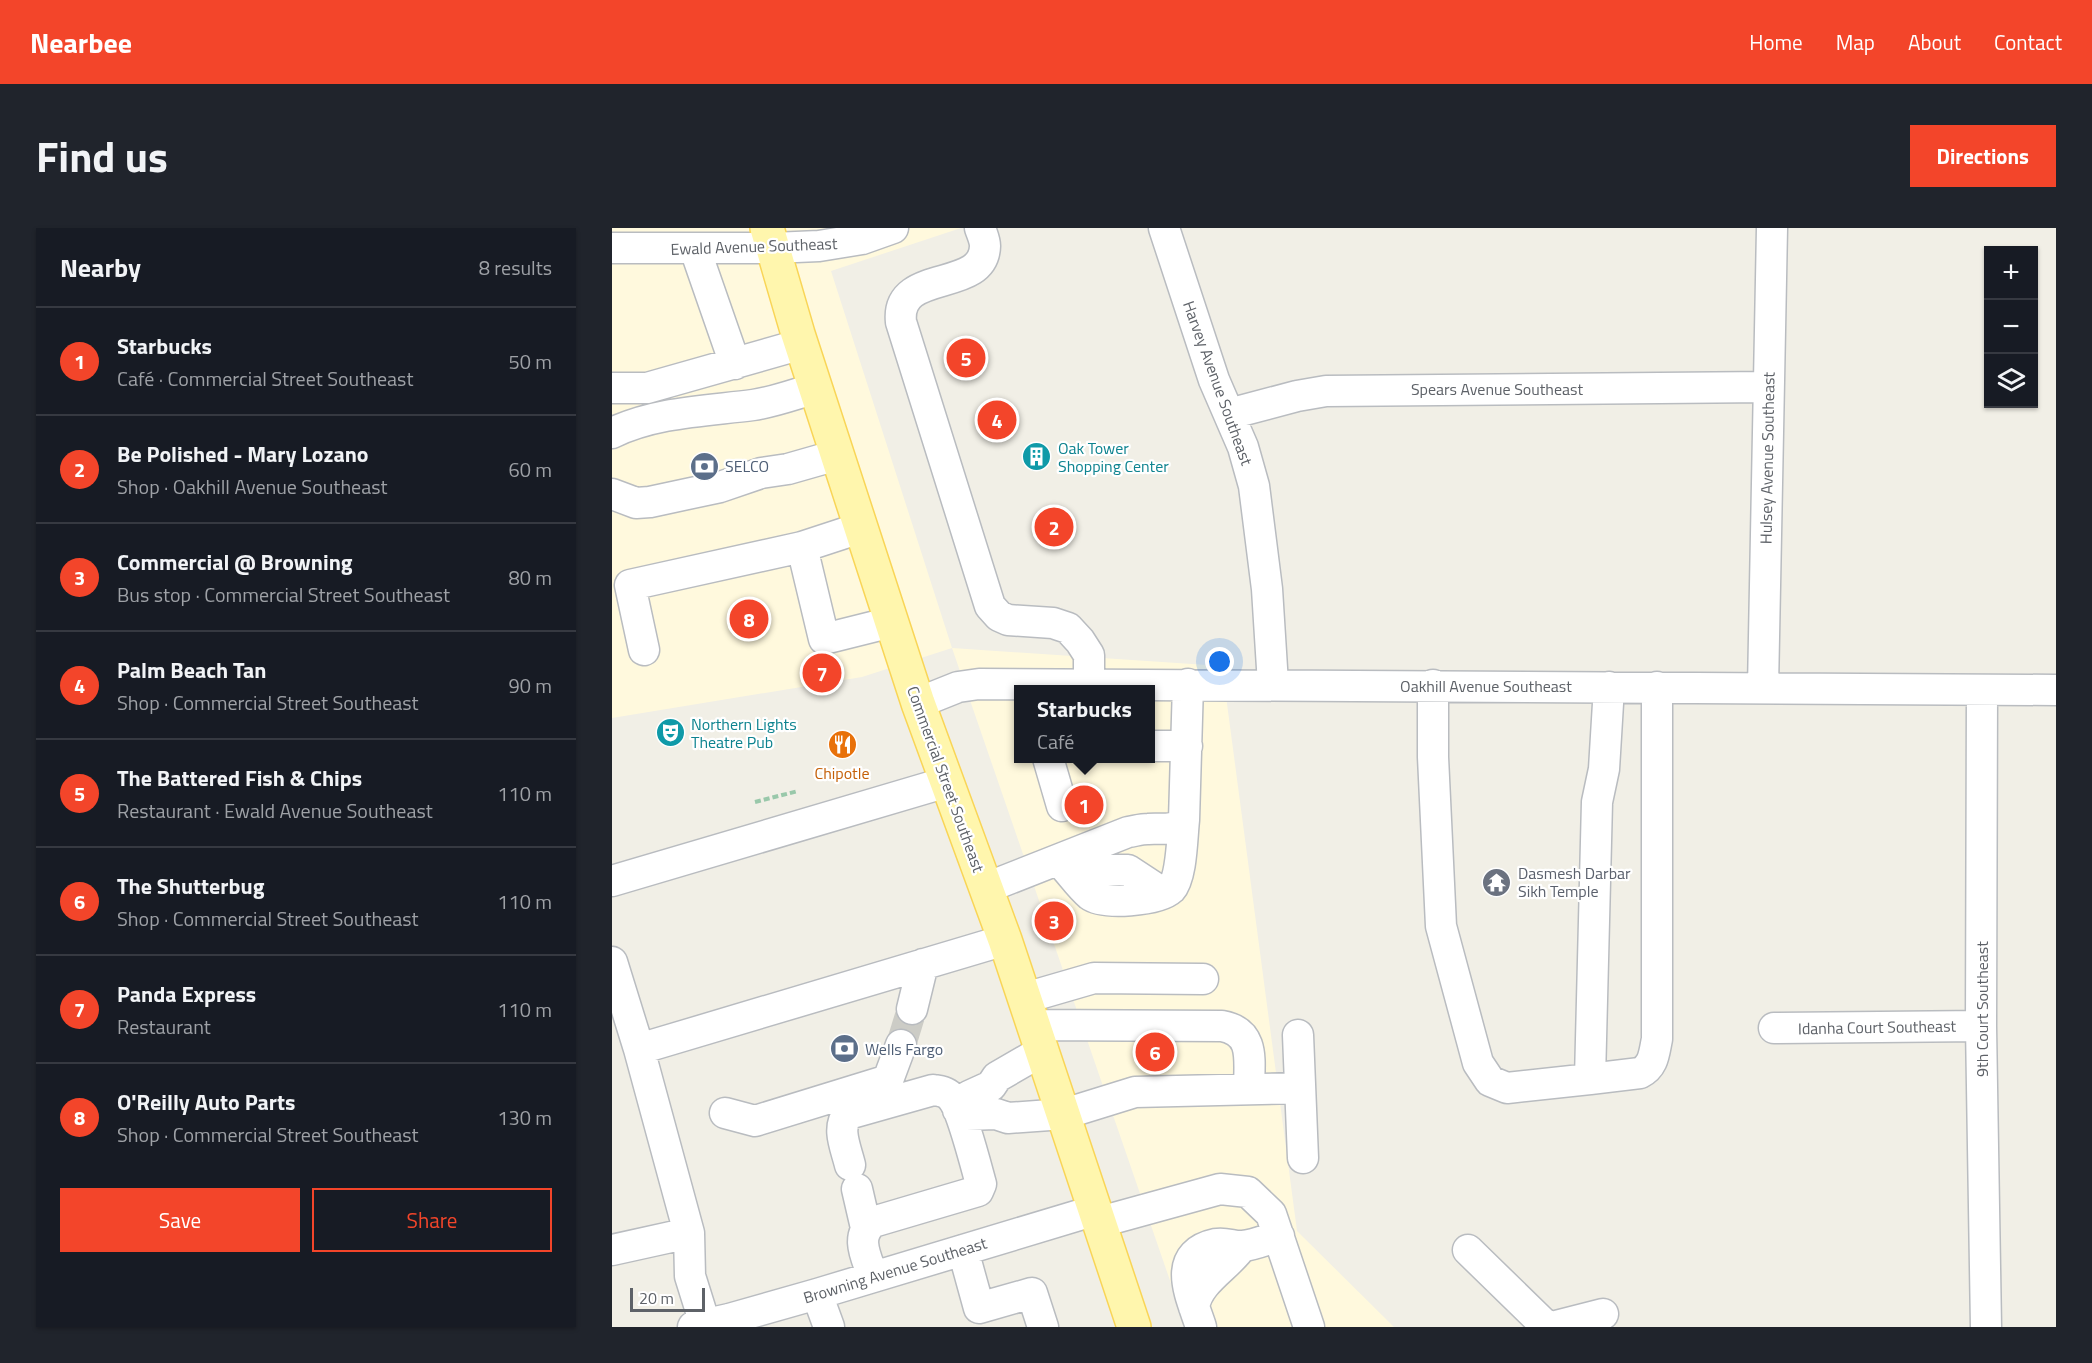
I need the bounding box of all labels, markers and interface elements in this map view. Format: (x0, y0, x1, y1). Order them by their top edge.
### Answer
text: Nearbee (30, 21, 132, 64)
text: Home (1749, 26, 1803, 58)
text: Map (1836, 26, 1875, 58)
text: About (1908, 26, 1961, 58)
text: Contact (1994, 26, 2062, 58)
text: Find us (36, 124, 168, 188)
button: Directions (1910, 125, 2056, 187)
street label: Ewald Avenue Southeast (670, 231, 838, 261)
map controls (1984, 246, 2038, 408)
button: + (1984, 246, 2038, 300)
text: Nearby (60, 248, 141, 287)
text: 8 results (479, 252, 552, 283)
street label: Harvey Avenue Southeast (1177, 297, 1259, 469)
button: − (1984, 300, 2038, 354)
text: Starbucks (117, 329, 212, 363)
pin: 5 (946, 336, 986, 380)
text: 1 (74, 346, 85, 377)
text: 50 m (508, 346, 552, 377)
button: layers (1984, 354, 2038, 408)
text: Café · Commercial Street Southeast (117, 363, 413, 394)
street label: Hulsey Avenue Southeast (1753, 371, 1781, 544)
street label: Spears Avenue Southeast (1411, 377, 1583, 401)
pin: 4 (978, 398, 1016, 442)
place label: Oak Tower Shopping Center (1058, 436, 1169, 478)
text: Be Polished - Mary Lozano (117, 437, 369, 471)
building icon: Oak Tower Shopping Center (1021, 441, 1053, 473)
bank icon: SELCO (688, 450, 720, 482)
text: 2 (74, 454, 85, 485)
text: 60 m (508, 454, 552, 485)
place label: SELCO (725, 454, 769, 478)
text: Shop · Oakhill Avenue Southeast (117, 471, 388, 502)
pin: 2 (1034, 504, 1074, 550)
text: Commercial @ Browning (117, 545, 353, 579)
text: 3 (74, 562, 85, 593)
text: 80 m (508, 562, 552, 593)
text: Bus stop · Commercial Street Southeast (117, 579, 450, 610)
pin: 8 (730, 596, 768, 642)
your location (1205, 647, 1234, 676)
pin: 7 (802, 650, 842, 696)
text: Palm Beach Tan (117, 653, 266, 687)
text: 4 (74, 670, 85, 701)
text: 90 m (508, 670, 552, 701)
street label: Oakhill Avenue Southeast (1400, 674, 1572, 698)
street label: Commercial Street Southeast (901, 682, 991, 876)
popup (1014, 685, 1155, 763)
text: Shop · Commercial Street Southeast (117, 687, 419, 718)
text: Starbucks (1037, 692, 1132, 726)
place label: Northern Lights Theatre Pub (691, 712, 797, 754)
theatre icon: Northern Lights Theatre Pub (654, 717, 686, 749)
text: Café (1037, 726, 1074, 757)
restaurant icon: Chipotle (826, 729, 858, 761)
text: The Battered Fish & Chips (117, 761, 362, 795)
place label: Chipotle (814, 761, 870, 785)
text: 5 (74, 778, 85, 809)
text: 110 m (497, 778, 552, 809)
pin: 1 (1064, 782, 1104, 828)
text: Restaurant · Ewald Avenue Southeast (117, 795, 433, 826)
place label: Dasmesh Darbar Sikh Temple (1518, 861, 1631, 903)
temple icon: Dasmesh Darbar Sikh Temple (1481, 866, 1513, 898)
text: The Shutterbug (117, 869, 264, 903)
text: 6 (74, 886, 85, 917)
text: 110 m (497, 886, 552, 917)
pin: 3 (1034, 898, 1074, 944)
text: Shop · Commercial Street Southeast (117, 903, 419, 934)
street label: 9th Court Southeast (1970, 941, 1994, 1077)
text: Panda Express (117, 977, 256, 1011)
text: 7 (74, 994, 85, 1025)
text: 110 m (497, 994, 552, 1025)
text: Restaurant (117, 1011, 211, 1042)
street label: Idanha Court Southeast (1798, 1014, 1957, 1040)
pin: 6 (1136, 1030, 1174, 1074)
bank icon: Wells Fargo (828, 1033, 860, 1065)
place label: Wells Fargo (865, 1037, 943, 1061)
text: O'Reilly Auto Parts (117, 1085, 295, 1119)
text: 8 (74, 1102, 85, 1133)
text: 130 m (497, 1102, 552, 1133)
text: Shop · Commercial Street Southeast (117, 1119, 419, 1150)
button: Save (60, 1188, 300, 1252)
button: Share (312, 1188, 552, 1252)
street label: Browning Avenue Southeast (800, 1231, 990, 1309)
scale bar (630, 1285, 705, 1312)
text: 20 m (639, 1286, 674, 1310)

